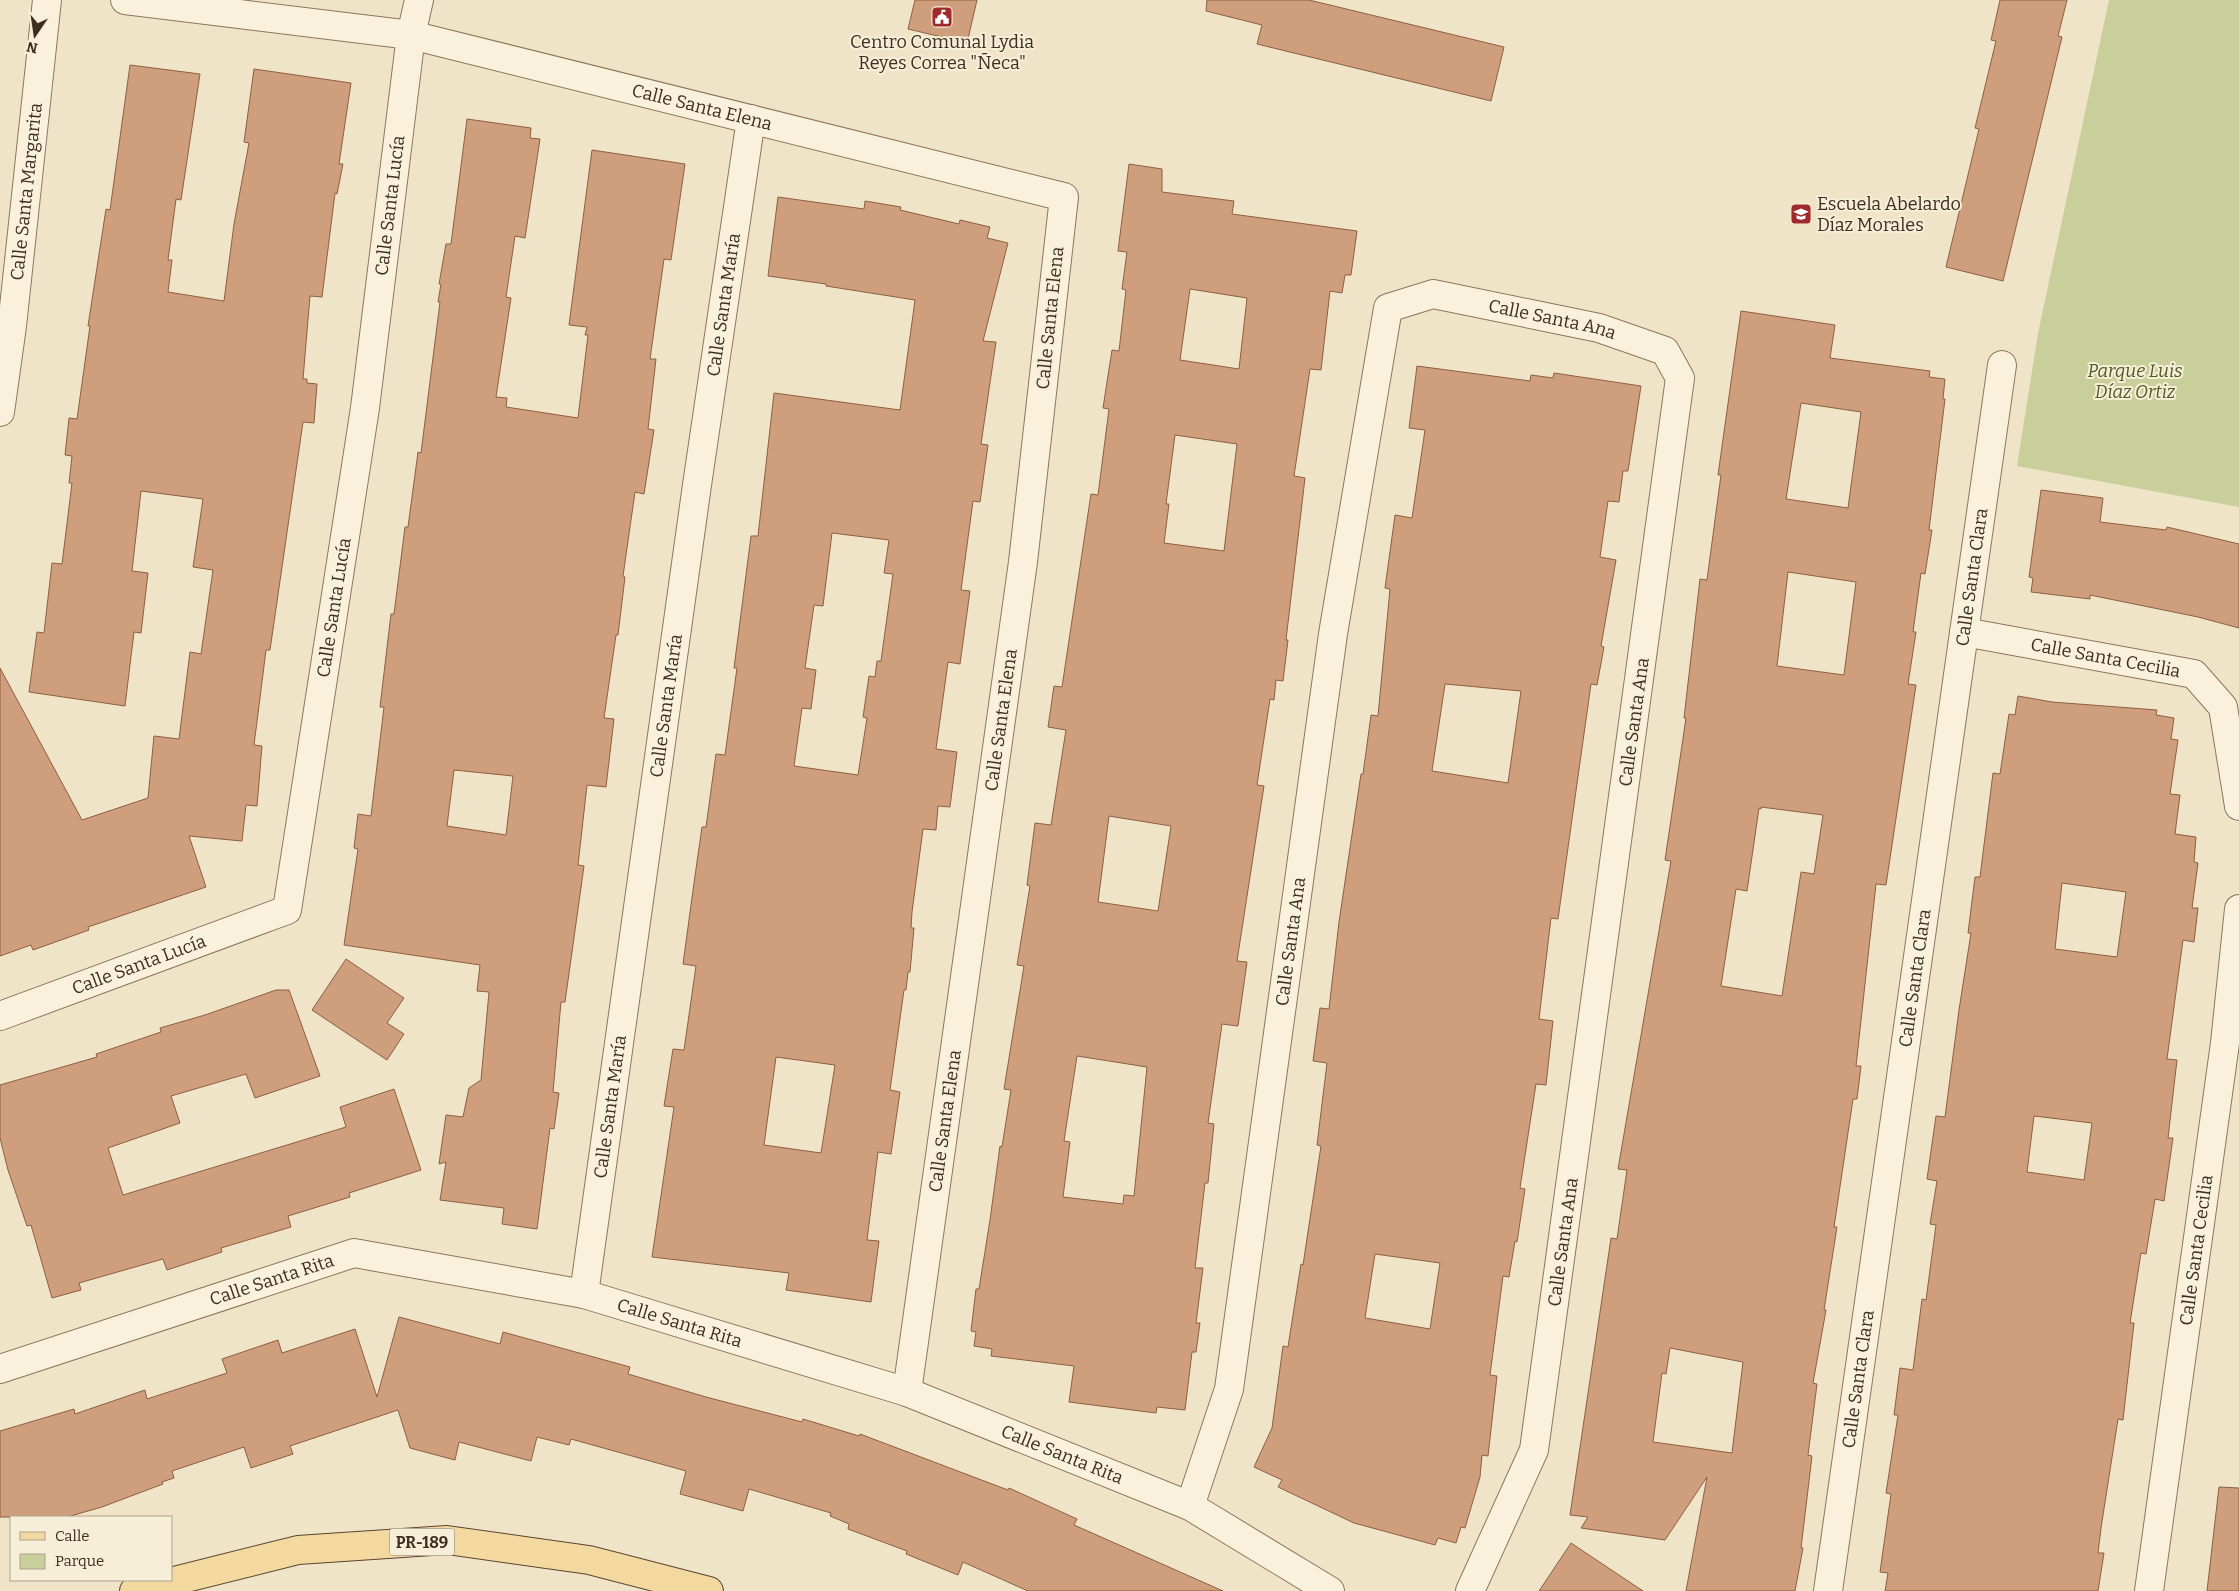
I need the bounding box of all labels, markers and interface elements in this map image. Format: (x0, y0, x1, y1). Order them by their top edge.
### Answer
public building icon: Centro Comunal Lydia Reyes Correa "Ñeca" (930, 5, 954, 29)
north arrow (10, 10, 60, 60)
place label: Centro Comunal Lydia Reyes Correa "Ñeca" (850, 31, 1034, 74)
text: N (25, 38, 39, 57)
street label: Calle Santa Elena (630, 79, 775, 135)
street label: Calle Santa Margarita (6, 101, 47, 282)
street label: Calle Santa Lucía (370, 134, 410, 277)
place label: Escuela Abelardo Díaz Morales (1817, 193, 1961, 236)
school or university icon: Escuela Abelardo Díaz Morales (1789, 202, 1813, 226)
street label: Calle Santa María (702, 231, 745, 378)
street label: Calle Santa Elena (1032, 245, 1068, 391)
street label: Calle Santa Ana (1486, 295, 1619, 344)
park label: Parque Luis Díaz Ortiz (2087, 360, 2183, 403)
street label: Calle Santa Clara (1951, 506, 1993, 648)
street label: Calle Santa Lucía (312, 536, 356, 679)
street label: Calle Santa María (645, 632, 687, 779)
street label: Calle Santa Cecilia (2029, 633, 2183, 682)
street label: Calle Santa Elena (980, 647, 1022, 793)
street label: Calle Santa Ana (1614, 656, 1654, 788)
street label: Calle Santa Ana (1271, 875, 1310, 1007)
street label: Calle Santa Clara (1894, 907, 1936, 1049)
street label: Calle Santa Lucía (69, 930, 209, 1000)
street label: Calle Santa María (589, 1033, 631, 1180)
street label: Calle Santa Elena (924, 1048, 966, 1194)
street label: Calle Santa Cecilia (2175, 1173, 2218, 1327)
street label: Calle Santa Ana (1543, 1176, 1583, 1308)
street label: Calle Santa Rita (207, 1249, 337, 1311)
street label: Calle Santa Rita (614, 1294, 745, 1352)
street label: Calle Santa Clara (1837, 1308, 1879, 1450)
street label: Calle Santa Rita (998, 1420, 1127, 1489)
legend (10, 1516, 172, 1581)
text: Calle (55, 1527, 89, 1545)
road number: PR-189 (390, 1528, 454, 1555)
text: Parque (55, 1552, 104, 1570)

